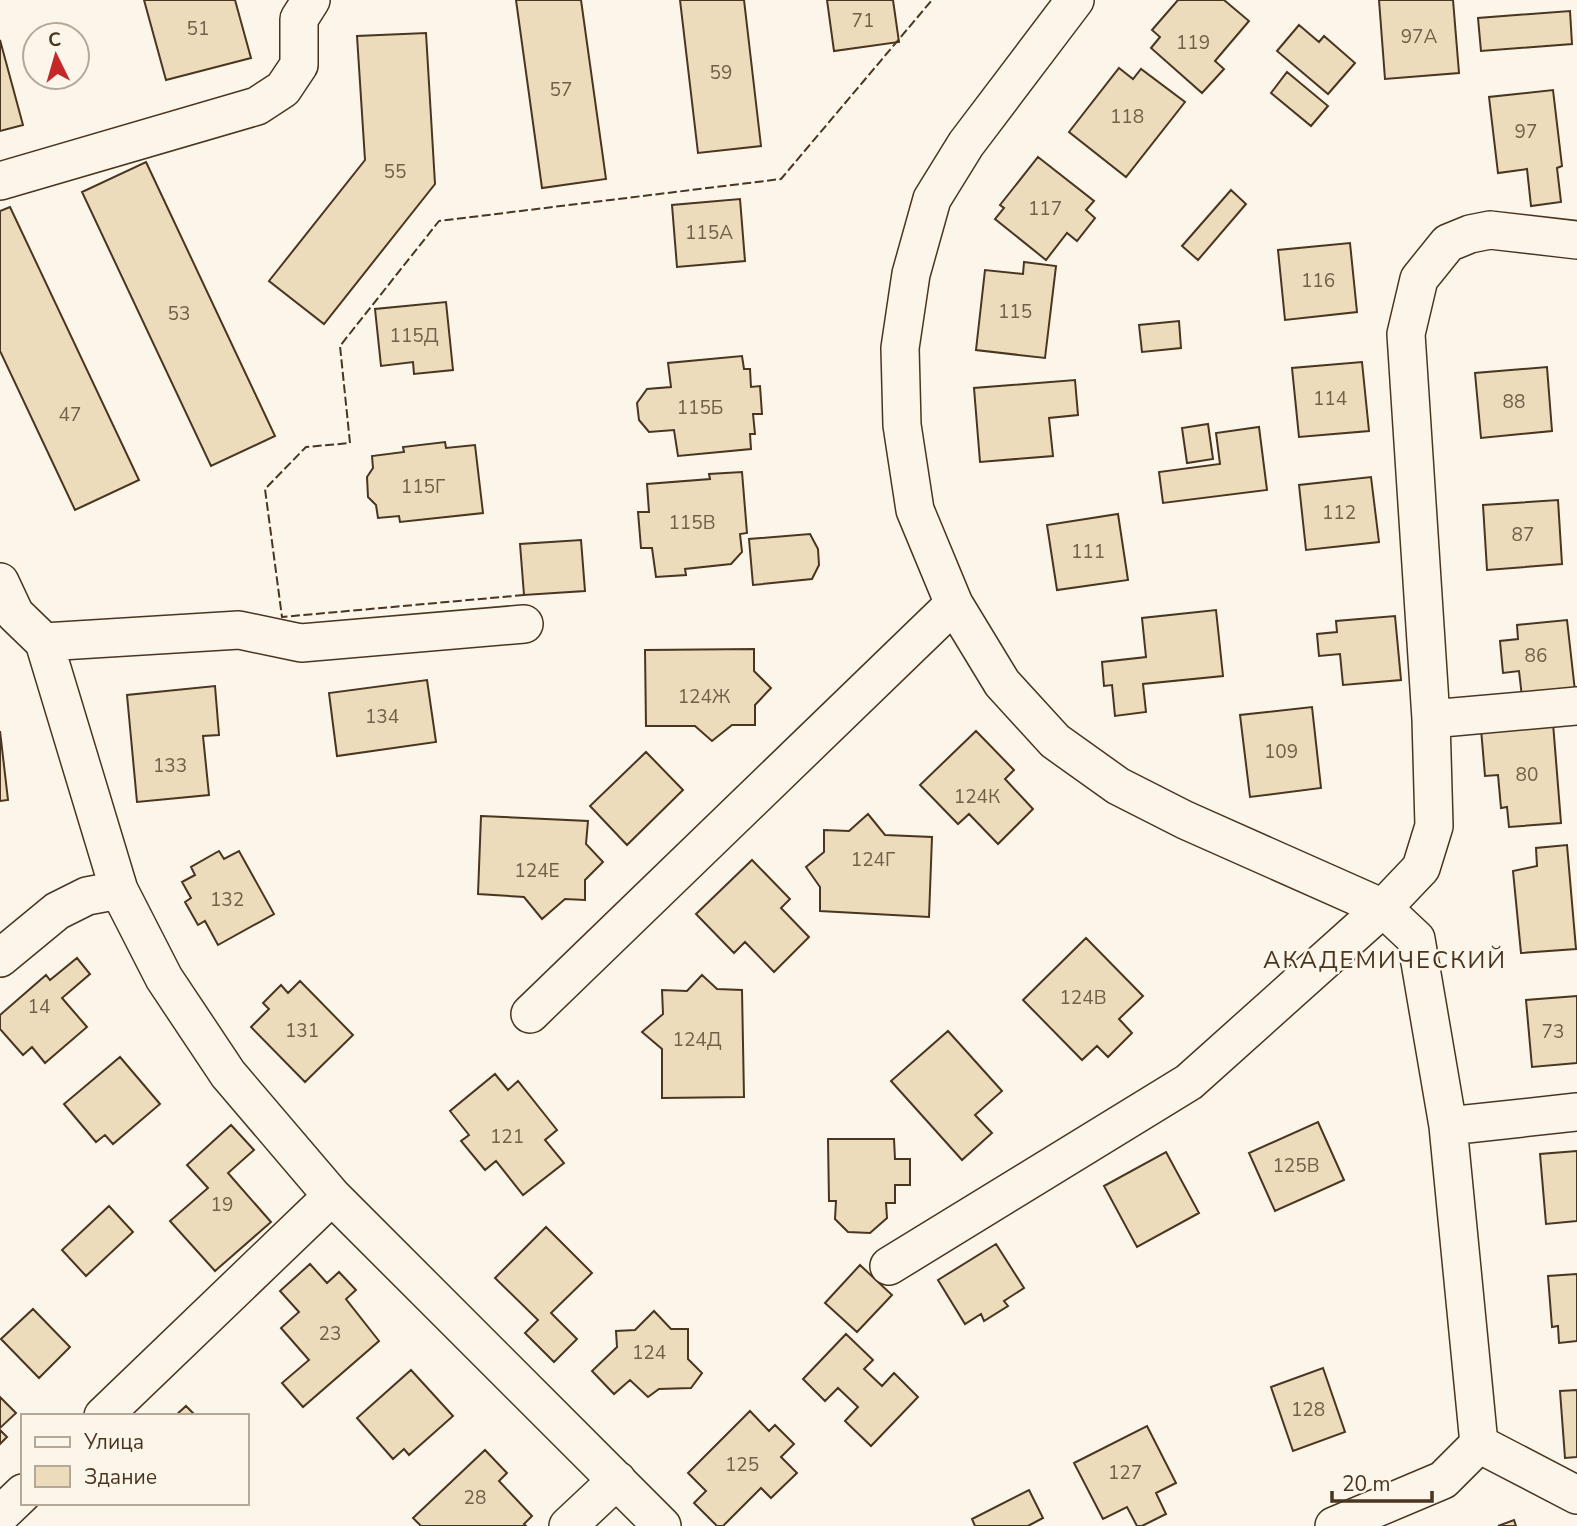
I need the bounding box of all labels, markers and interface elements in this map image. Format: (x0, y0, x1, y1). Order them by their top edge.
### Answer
house number: 71 (852, 8, 874, 34)
house number: 51 (187, 16, 209, 42)
north arrow (21, 21, 91, 91)
house number: 97А (1401, 24, 1437, 50)
text: С (47, 27, 62, 54)
house number: 119 (1176, 30, 1210, 56)
house number: 59 (710, 60, 732, 86)
house number: 57 (550, 77, 572, 103)
house number: 118 (1110, 104, 1144, 130)
house number: 97 (1515, 119, 1537, 145)
house number: 55 (384, 159, 406, 185)
house number: 117 (1028, 196, 1062, 222)
house number: 115А (685, 220, 733, 246)
house number: 116 (1301, 268, 1335, 294)
house number: 115 (998, 299, 1032, 325)
house number: 53 (168, 301, 190, 327)
house number: 115Д (390, 323, 439, 349)
house number: 114 (1313, 386, 1347, 412)
house number: 88 (1503, 389, 1525, 415)
house number: 115Б (677, 395, 723, 421)
house number: 47 (59, 402, 81, 428)
house number: 115Г (401, 474, 446, 500)
house number: 112 (1322, 500, 1356, 526)
house number: 115В (668, 510, 716, 536)
house number: 87 (1512, 522, 1534, 548)
house number: 111 (1071, 539, 1105, 565)
house number: 86 (1525, 643, 1547, 669)
house number: 124Ж (678, 684, 731, 710)
house number: 134 (365, 704, 399, 730)
house number: 109 (1264, 739, 1298, 765)
house number: 133 (153, 753, 187, 779)
house number: 80 (1516, 762, 1538, 788)
house number: 124К (954, 784, 1000, 810)
house number: 124Г (851, 847, 896, 873)
house number: 124Е (514, 858, 560, 884)
house number: 132 (210, 887, 244, 913)
district label: АКАДЕМИЧЕСКИЙ (1263, 944, 1507, 976)
house number: 124В (1059, 985, 1107, 1011)
house number: 14 (28, 994, 50, 1020)
house number: 131 (285, 1018, 319, 1044)
house number: 73 (1542, 1019, 1564, 1045)
house number: 124Д (673, 1027, 722, 1053)
house number: 121 (490, 1124, 524, 1150)
house number: 125В (1272, 1153, 1320, 1179)
house number: 19 (211, 1192, 233, 1218)
house number: 23 (319, 1321, 341, 1347)
house number: 124 (632, 1340, 666, 1366)
house number: 128 (1291, 1397, 1325, 1423)
legend (21, 1414, 248, 1505)
text: Улица (83, 1428, 144, 1456)
house number: 125 (725, 1452, 759, 1478)
house number: 127 (1108, 1460, 1142, 1486)
scale bar (1332, 1460, 1432, 1504)
text: Здание (84, 1463, 157, 1491)
text: 20 m (1342, 1470, 1391, 1498)
house number: 28 (464, 1485, 486, 1511)

